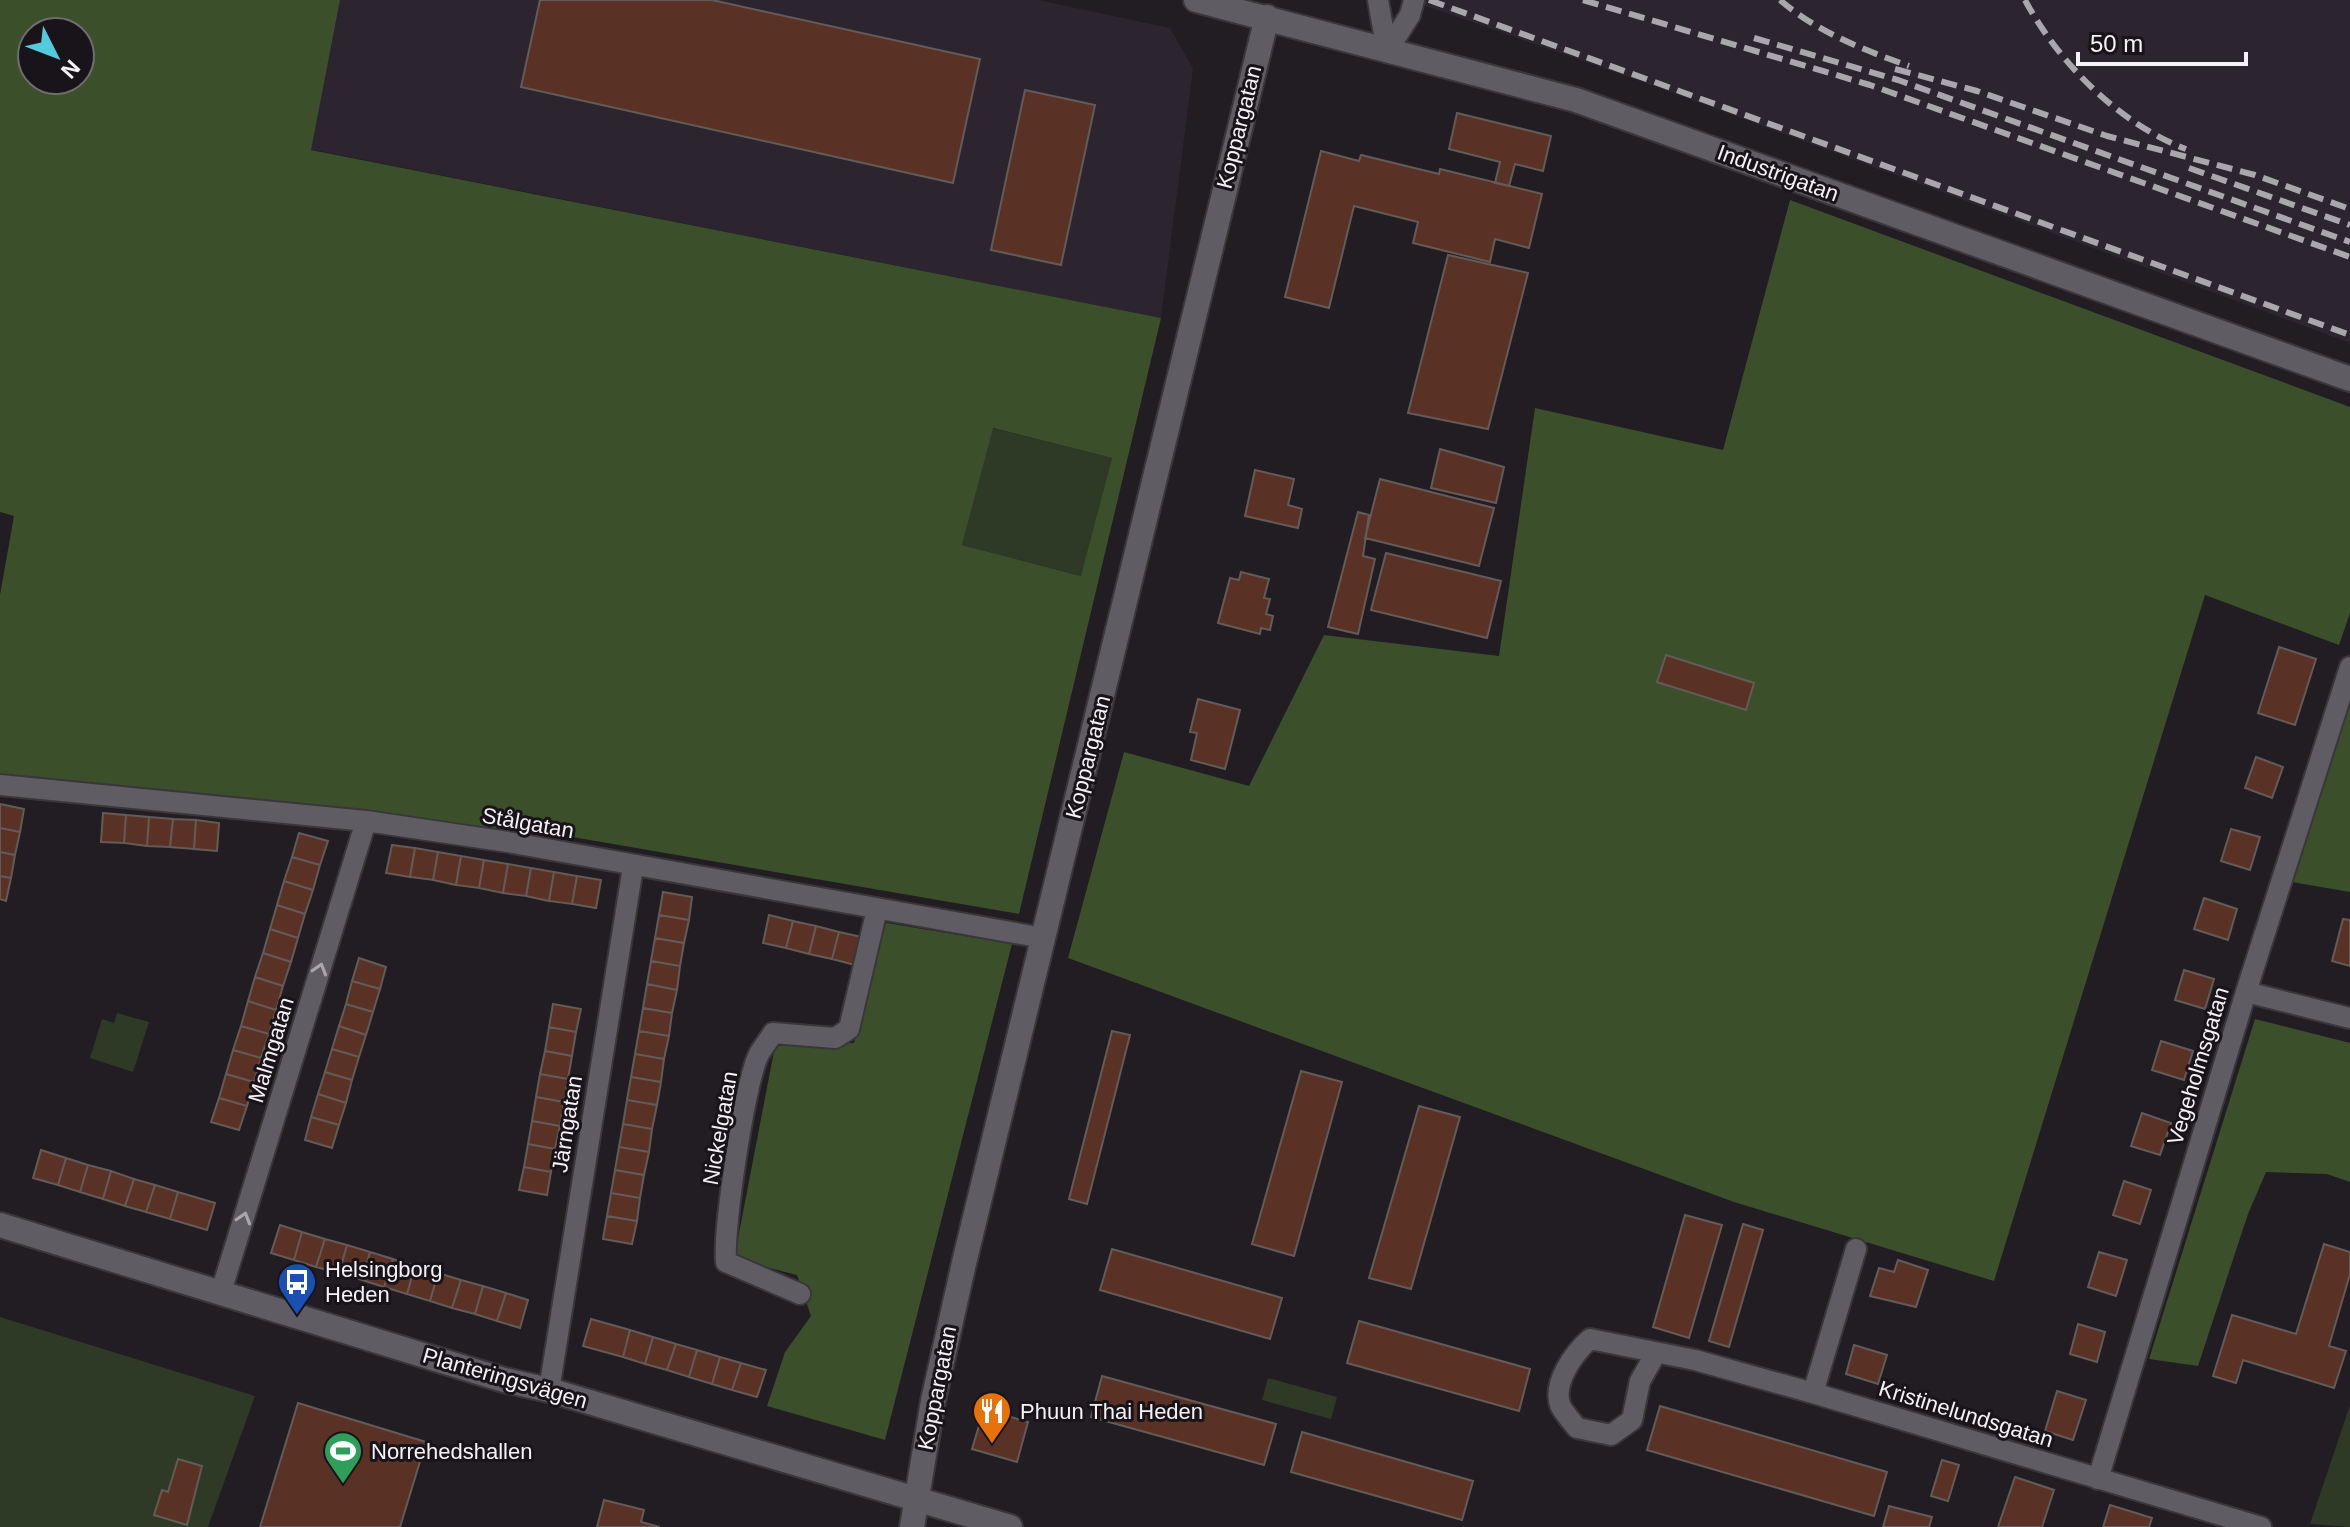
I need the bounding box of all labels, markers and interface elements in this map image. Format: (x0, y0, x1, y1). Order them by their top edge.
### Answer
north arrow (16, 16, 96, 96)
scale bar (2078, 16, 2246, 66)
text: 50 m (2090, 30, 2143, 57)
text: N (56, 55, 85, 83)
street label: Koppargatan (1212, 63, 1266, 191)
street label: Industrigatan (1714, 140, 1842, 206)
street label: Koppargatan (1061, 693, 1115, 821)
street label: Stålgatan (480, 803, 576, 843)
one-way arrow (311, 963, 327, 976)
street label: Vegeholmsgatan (2162, 984, 2234, 1148)
street label: Malmgatan (243, 994, 299, 1106)
street label: Nickelgatan (698, 1069, 742, 1187)
street label: Järngatan (547, 1074, 587, 1174)
one-way arrow (235, 1211, 251, 1225)
place label: Helsingborg Heden (325, 1257, 442, 1307)
bus stop icon: Helsingborg Heden (276, 1261, 318, 1316)
street label: Koppargatan (913, 1324, 961, 1452)
street label: Planteringsvägen (420, 1343, 590, 1413)
street label: Kristinelundsgatan (1876, 1376, 2056, 1452)
restaurant icon: Phuun Thai Heden (971, 1390, 1013, 1445)
place label: Phuun Thai Heden (1020, 1399, 1203, 1424)
sports icon: Norrehedshallen (322, 1430, 364, 1485)
place label: Norrehedshallen (371, 1439, 532, 1464)

